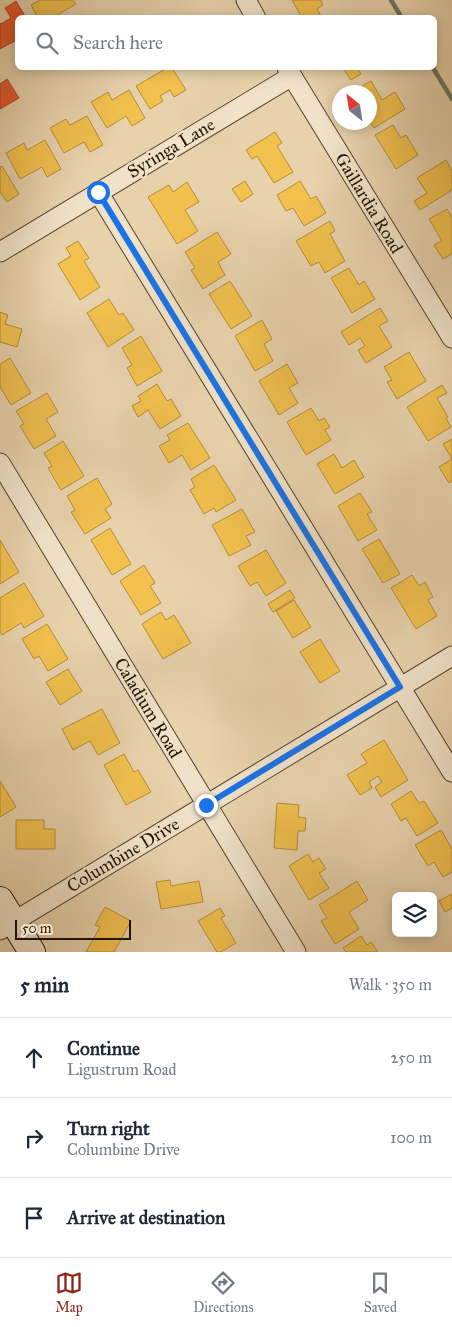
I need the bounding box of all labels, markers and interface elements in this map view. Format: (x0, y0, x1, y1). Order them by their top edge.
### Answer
search box (15, 15, 437, 70)
icon: search (33, 29, 61, 57)
text: Search here (73, 31, 163, 54)
north arrow (332, 85, 377, 130)
street label: Syringa Lane (123, 113, 219, 184)
street label: Gaillardia Road (330, 149, 408, 257)
route start (87, 181, 110, 204)
street label: Caladium Road (109, 654, 187, 762)
route end (195, 794, 218, 817)
street label: Columbine Drive (63, 813, 183, 897)
map controls (392, 892, 437, 937)
button: layers (392, 892, 437, 937)
scale bar (15, 917, 131, 940)
text: 50 m (22, 920, 51, 937)
text: 5 min (20, 972, 69, 998)
text: Walk · 350 m (349, 975, 432, 994)
text: Continue (67, 1037, 140, 1060)
icon: ahead (20, 1044, 48, 1072)
text: 250 m (391, 1048, 432, 1067)
text: Ligustrum Road (67, 1060, 176, 1079)
text: Turn right (67, 1117, 150, 1140)
icon: right (20, 1124, 48, 1152)
text: 100 m (390, 1128, 432, 1147)
text: Columbine Drive (67, 1140, 180, 1159)
icon: arrive (20, 1204, 48, 1232)
text: Arrive at destination (67, 1206, 225, 1229)
tab: Map (55, 1269, 83, 1316)
tab: Directions (193, 1269, 254, 1316)
tab: Saved (364, 1269, 397, 1316)

